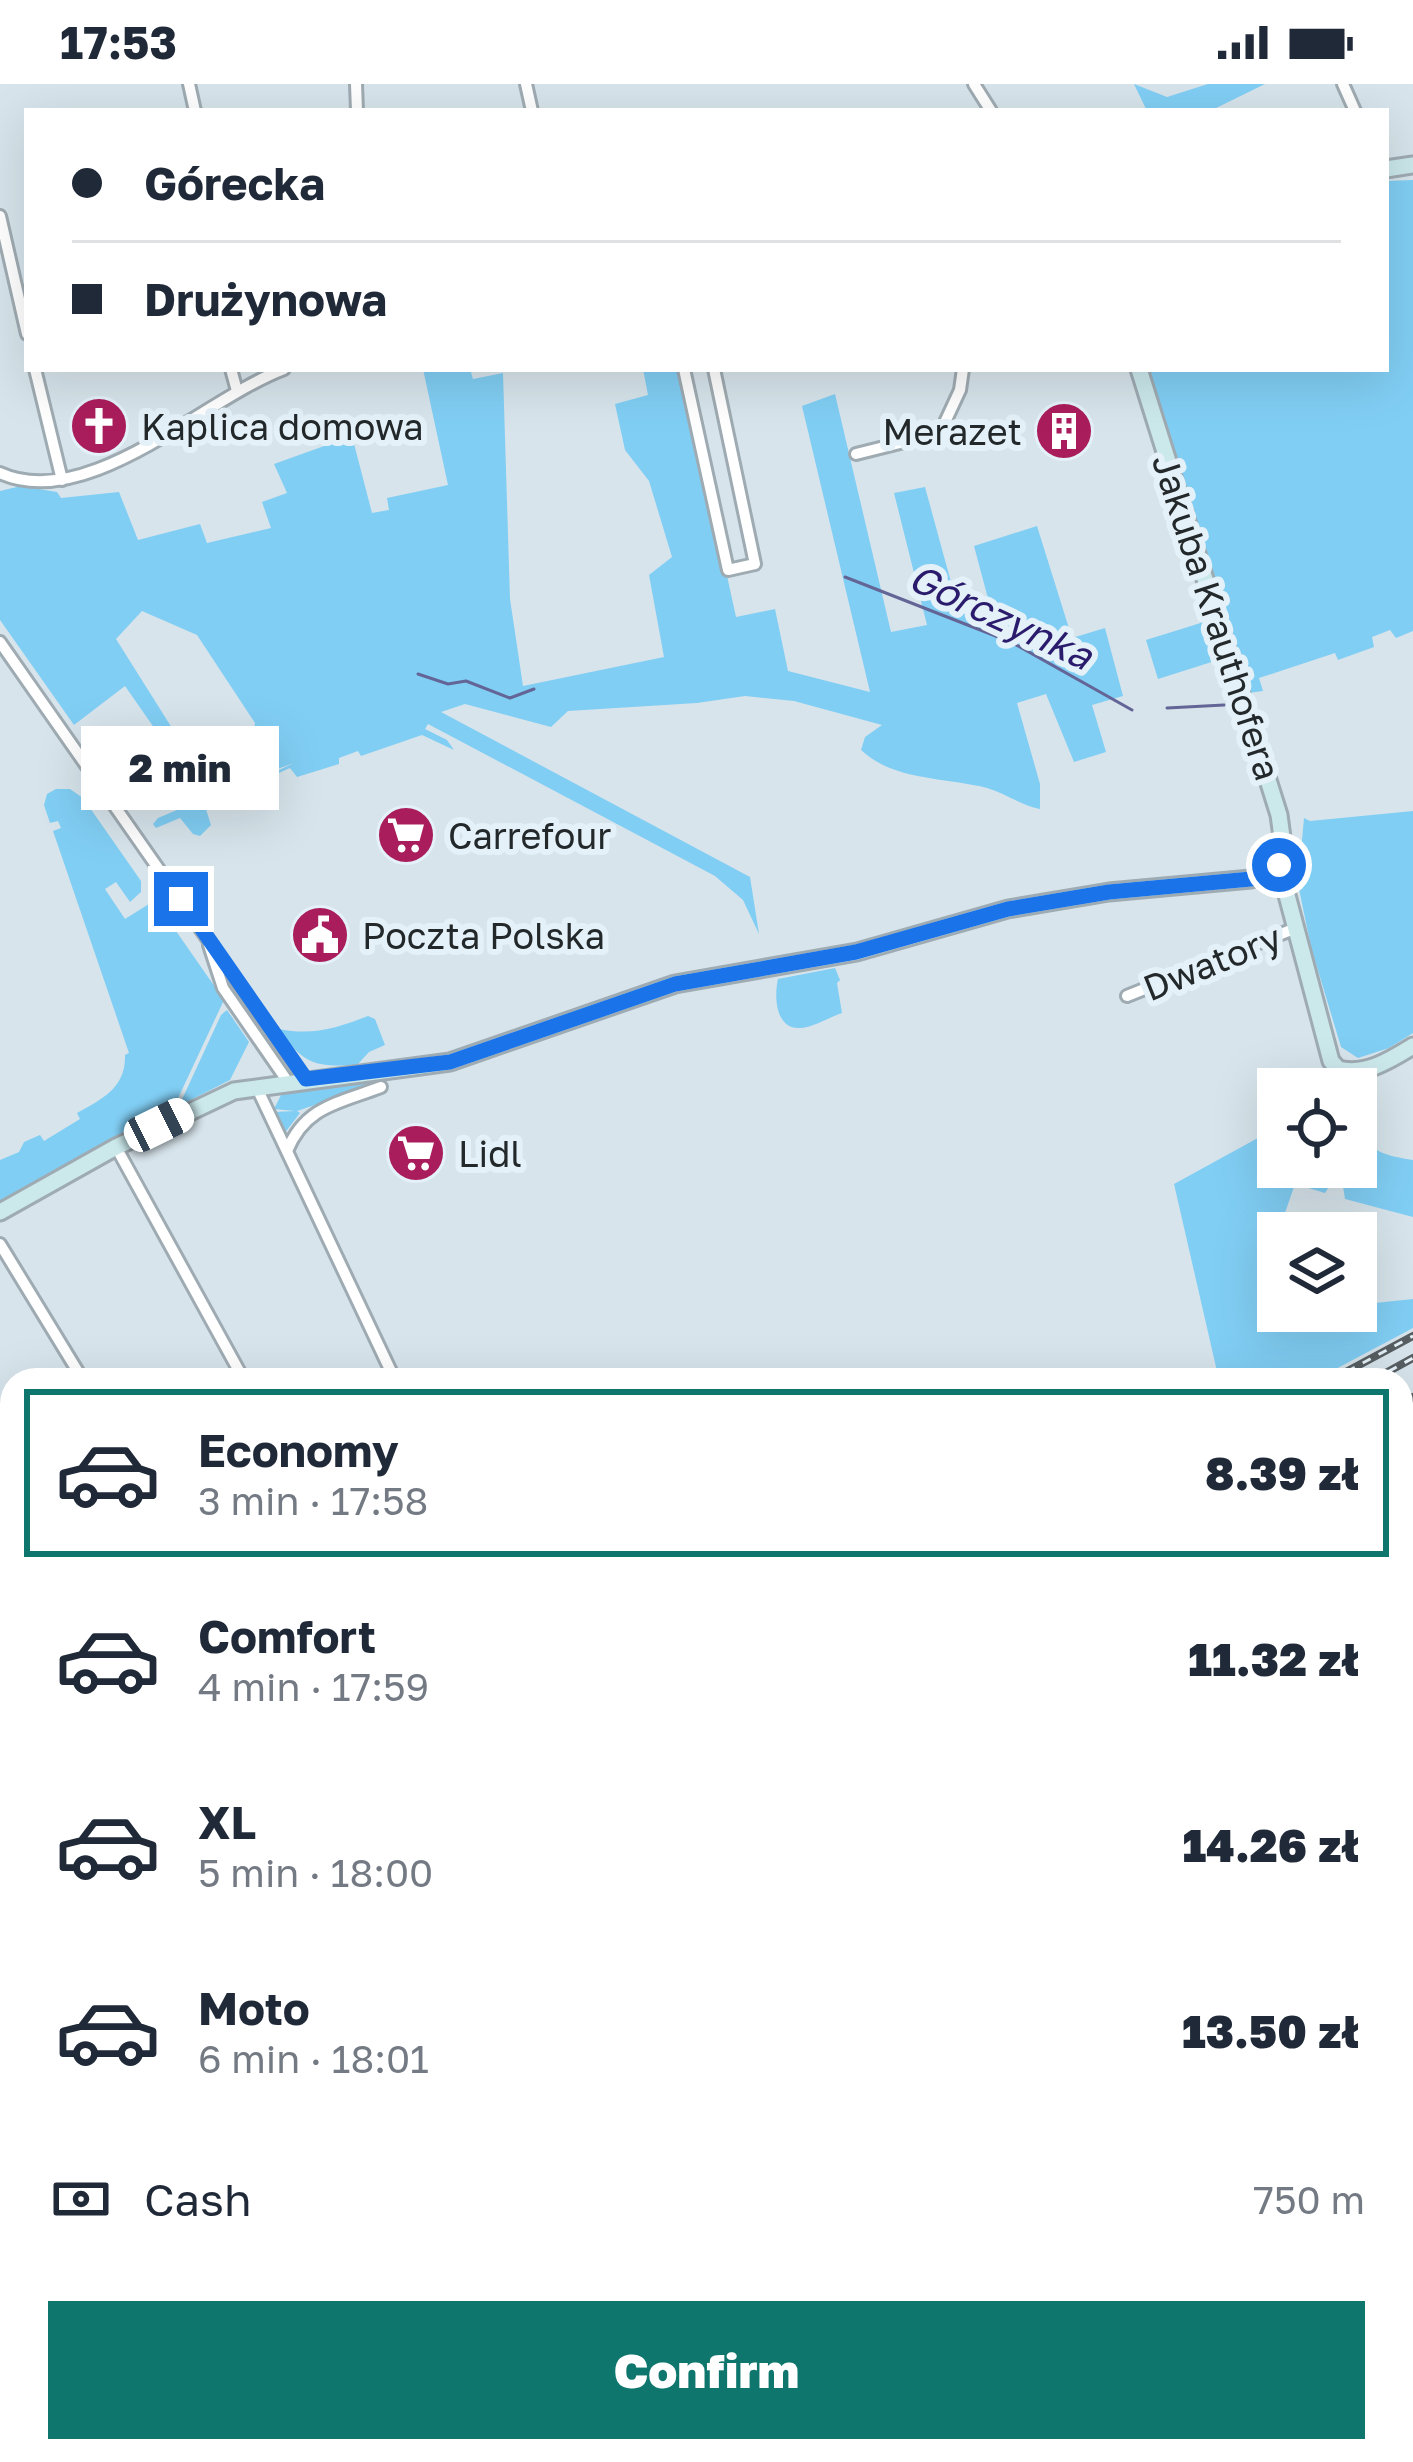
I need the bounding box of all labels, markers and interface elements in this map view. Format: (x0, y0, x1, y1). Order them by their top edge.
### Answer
text: 17:53 (60, 15, 177, 69)
text: Górecka (144, 156, 325, 210)
text: Drużynowa (144, 272, 387, 326)
church icon: Kaplica domowa (68, 395, 130, 457)
building icon: Merazet (1033, 400, 1095, 462)
place label: Kaplica domowa (141, 405, 424, 448)
place label: Merazet (882, 410, 1022, 453)
street label: Jakuba Krauthofera (1144, 449, 1290, 785)
water label: Górczynka (902, 553, 1102, 680)
callout: 2 min (82, 725, 280, 809)
text: 2 min (129, 744, 231, 791)
supermarket icon: Carrefour (375, 804, 437, 866)
place label: Carrefour (448, 814, 611, 857)
route start (1252, 838, 1306, 892)
route end (154, 872, 208, 926)
public building icon: Poczta Polska (289, 904, 351, 966)
place label: Poczta Polska (362, 914, 605, 957)
street label: Dwatory (1137, 915, 1287, 1009)
map controls (1257, 1068, 1377, 1332)
button: locate (1257, 1068, 1377, 1188)
car (119, 1093, 199, 1157)
supermarket icon: Lidl (385, 1122, 447, 1184)
place label: Lidl (458, 1132, 522, 1175)
button: layers (1257, 1212, 1377, 1332)
icon: car (54, 1419, 162, 1527)
text: Economy (198, 1423, 399, 1477)
text: 8.39 zł (1205, 1446, 1359, 1500)
text: 3 min · 17:58 (198, 1477, 428, 1524)
icon: car (54, 1605, 162, 1713)
text: Comfort (198, 1609, 376, 1663)
text: 11.32 zł (1188, 1632, 1359, 1686)
text: 4 min · 17:59 (198, 1663, 429, 1710)
icon: car (54, 1791, 162, 1899)
text: XL (198, 1795, 256, 1849)
text: 14.26 zł (1183, 1818, 1359, 1872)
text: 5 min · 18:00 (198, 1849, 433, 1896)
icon: car (54, 1977, 162, 2085)
text: Moto (198, 1981, 310, 2035)
text: 13.50 zł (1182, 2004, 1359, 2058)
text: 6 min · 18:01 (198, 2035, 429, 2082)
icon: cash (48, 2166, 114, 2232)
text: Cash (144, 2172, 252, 2226)
text: 750 m (1253, 2176, 1365, 2223)
button: Confirm (48, 2301, 1365, 2439)

